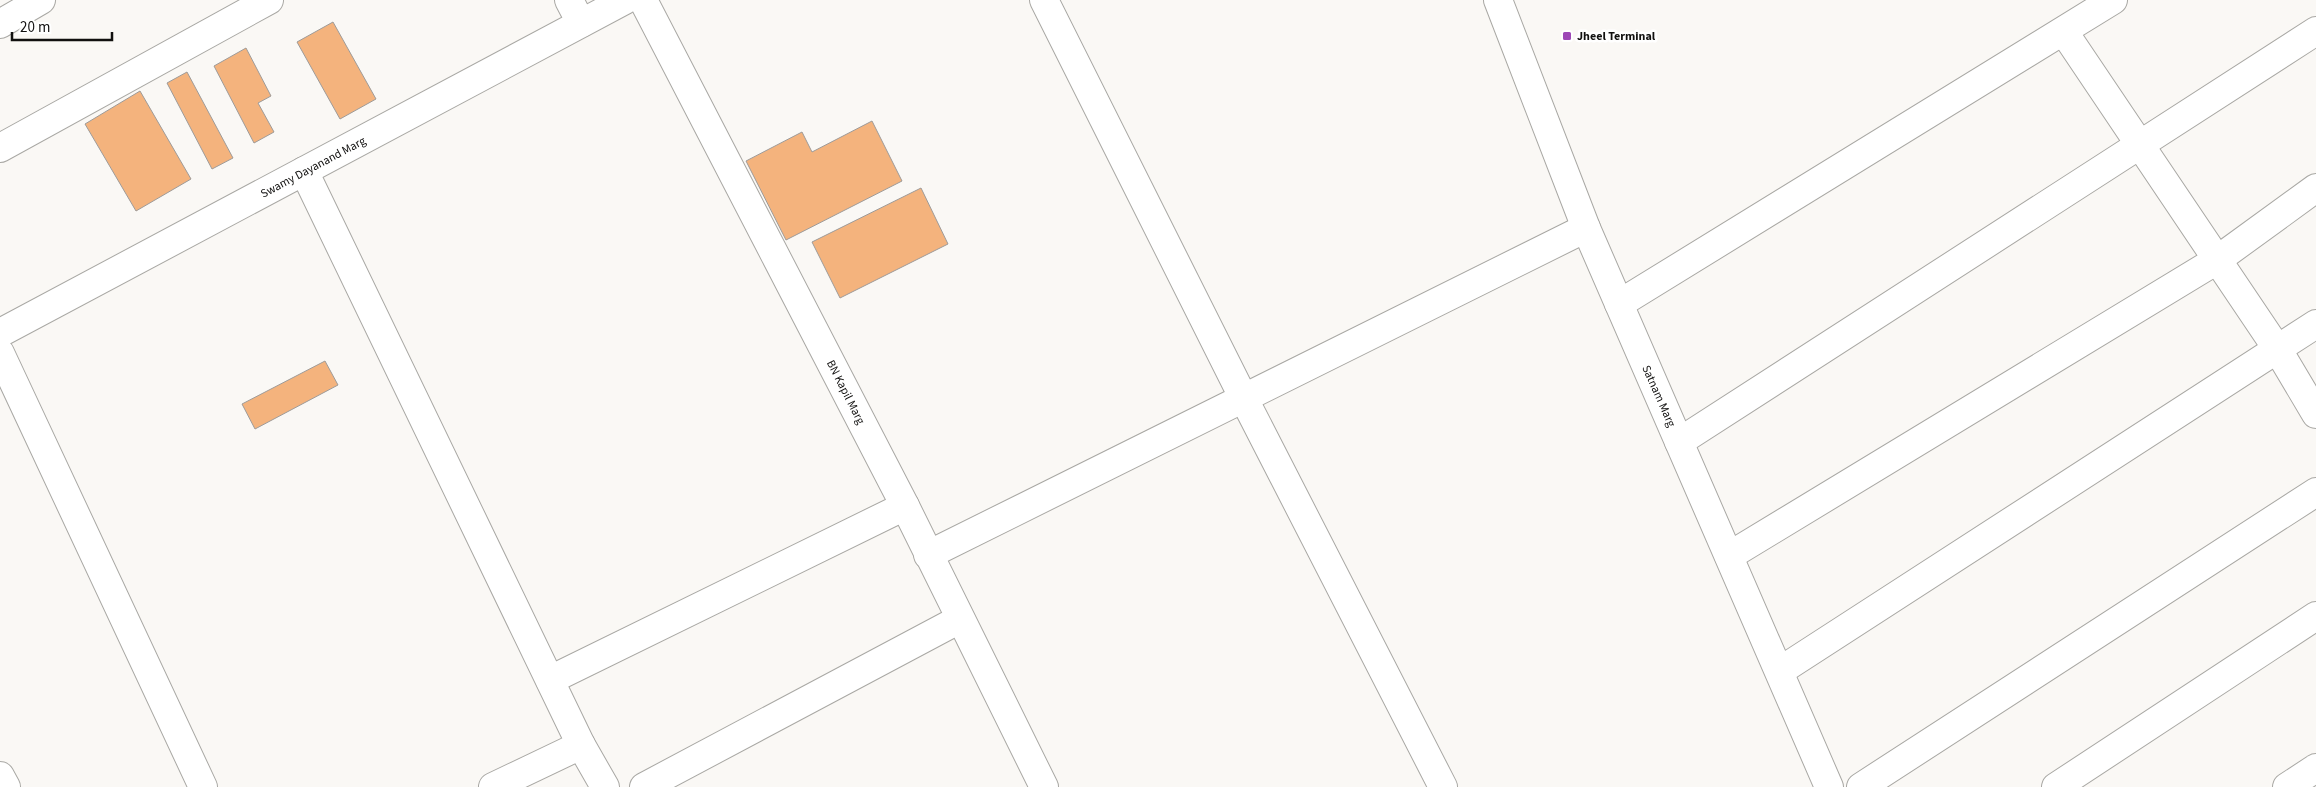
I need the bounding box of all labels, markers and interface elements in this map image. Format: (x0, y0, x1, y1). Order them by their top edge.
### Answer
scale bar (12, 10, 112, 42)
text: 20 m (20, 17, 50, 38)
place label: Jheel Terminal (1577, 28, 1656, 45)
marker: Jheel Terminal (1561, 30, 1573, 42)
street label: Swamy Dayanand Marg (258, 133, 369, 202)
street label: BN Kapil Marg (822, 357, 869, 427)
street label: Satnam Marg (1637, 363, 1680, 430)

